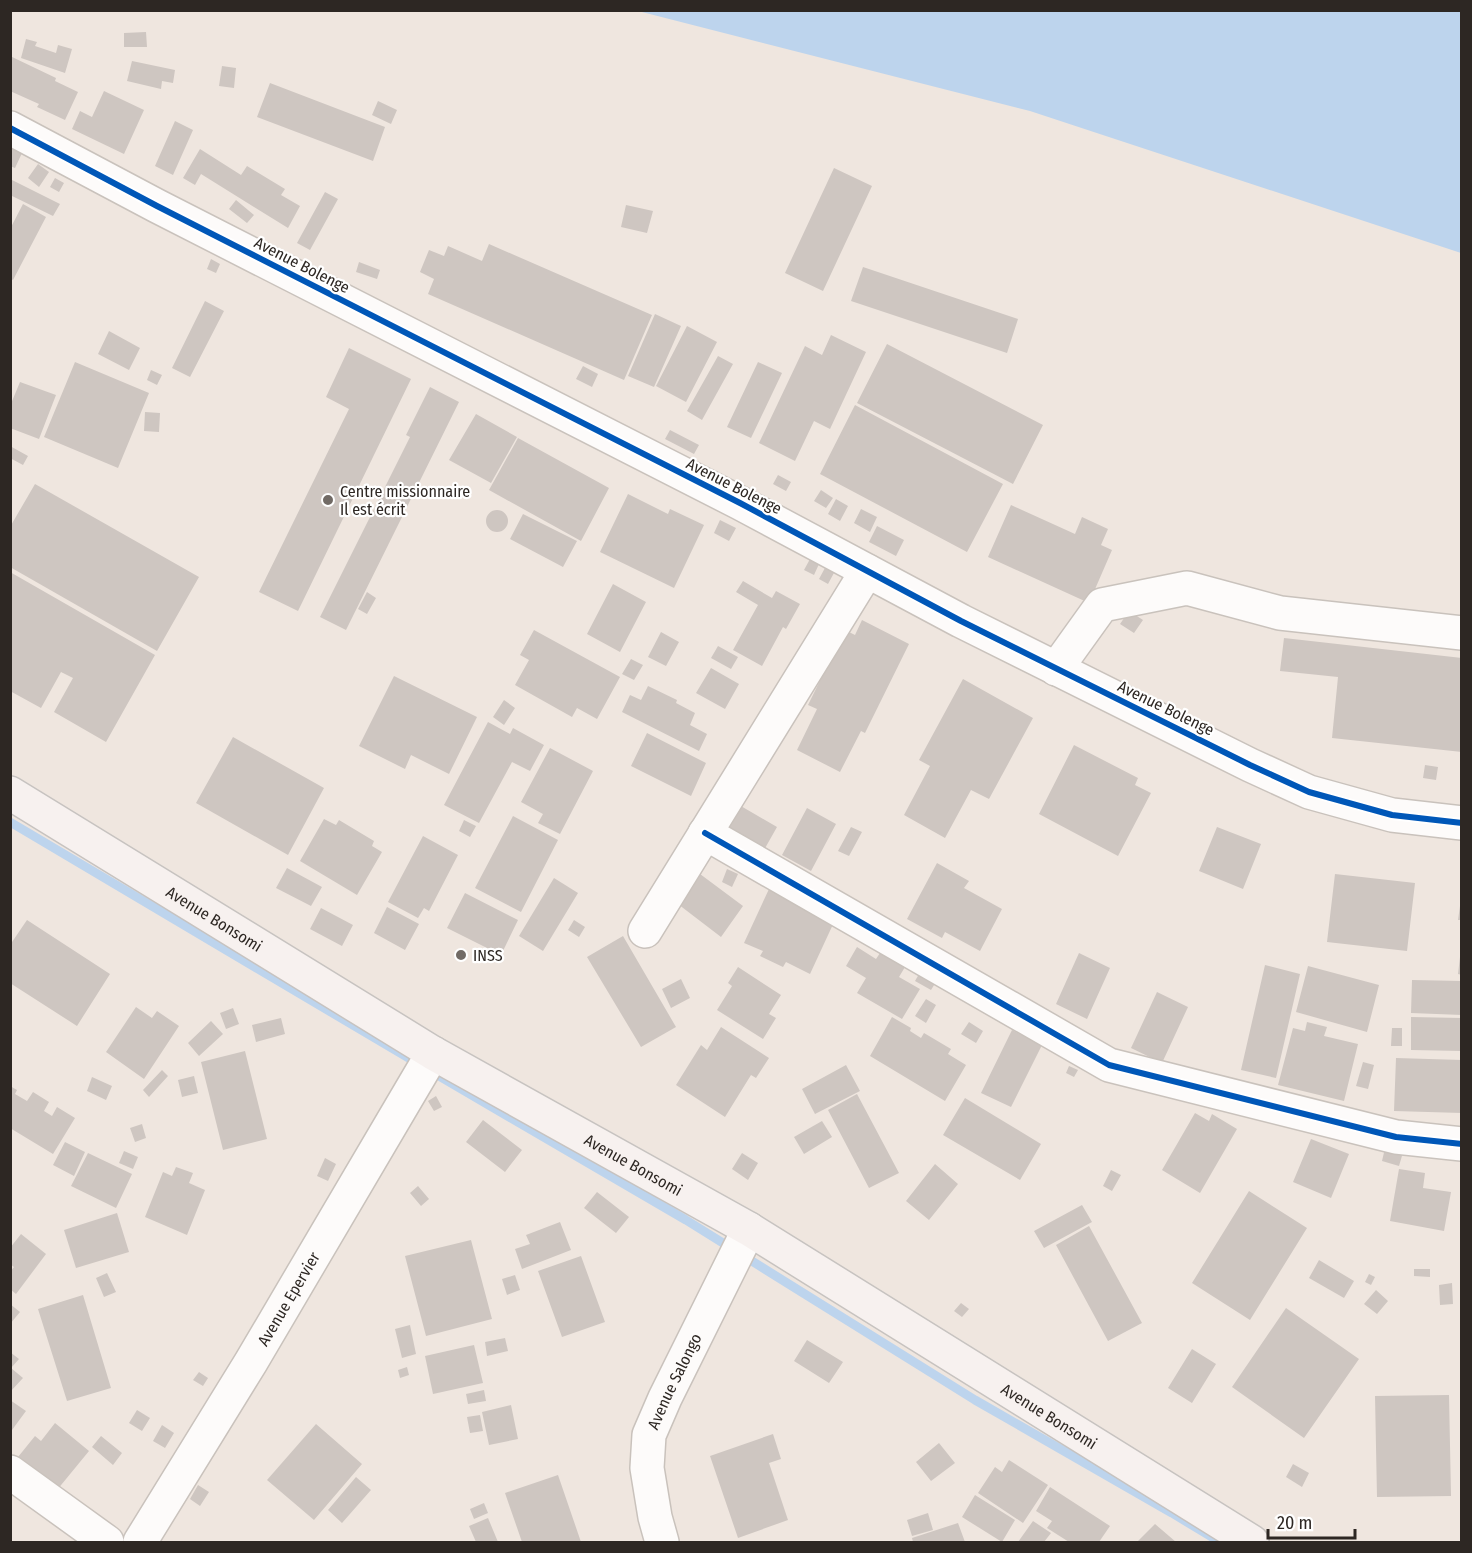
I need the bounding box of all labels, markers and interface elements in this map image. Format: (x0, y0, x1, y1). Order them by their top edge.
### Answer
street label: Avenue Bolenge (251, 233, 353, 297)
street label: Avenue Bolenge (683, 454, 785, 518)
place label: Centre missionnaire Il est écrit (340, 482, 470, 519)
marker: Centre missionnaire Il est écrit (321, 493, 335, 507)
street label: Avenue Bolenge (1115, 677, 1217, 740)
street label: Avenue Bonsomi (163, 882, 266, 955)
place label: INSS (473, 946, 503, 965)
marker: INSS (454, 948, 468, 962)
street label: Avenue Bonsomi (581, 1130, 686, 1200)
street label: Avenue Epervier (253, 1248, 324, 1349)
street label: Avenue Salongo (643, 1330, 705, 1432)
street label: Avenue Bonsomi (998, 1379, 1101, 1453)
scale bar (1268, 1502, 1355, 1540)
text: 20 m (1277, 1512, 1312, 1534)

